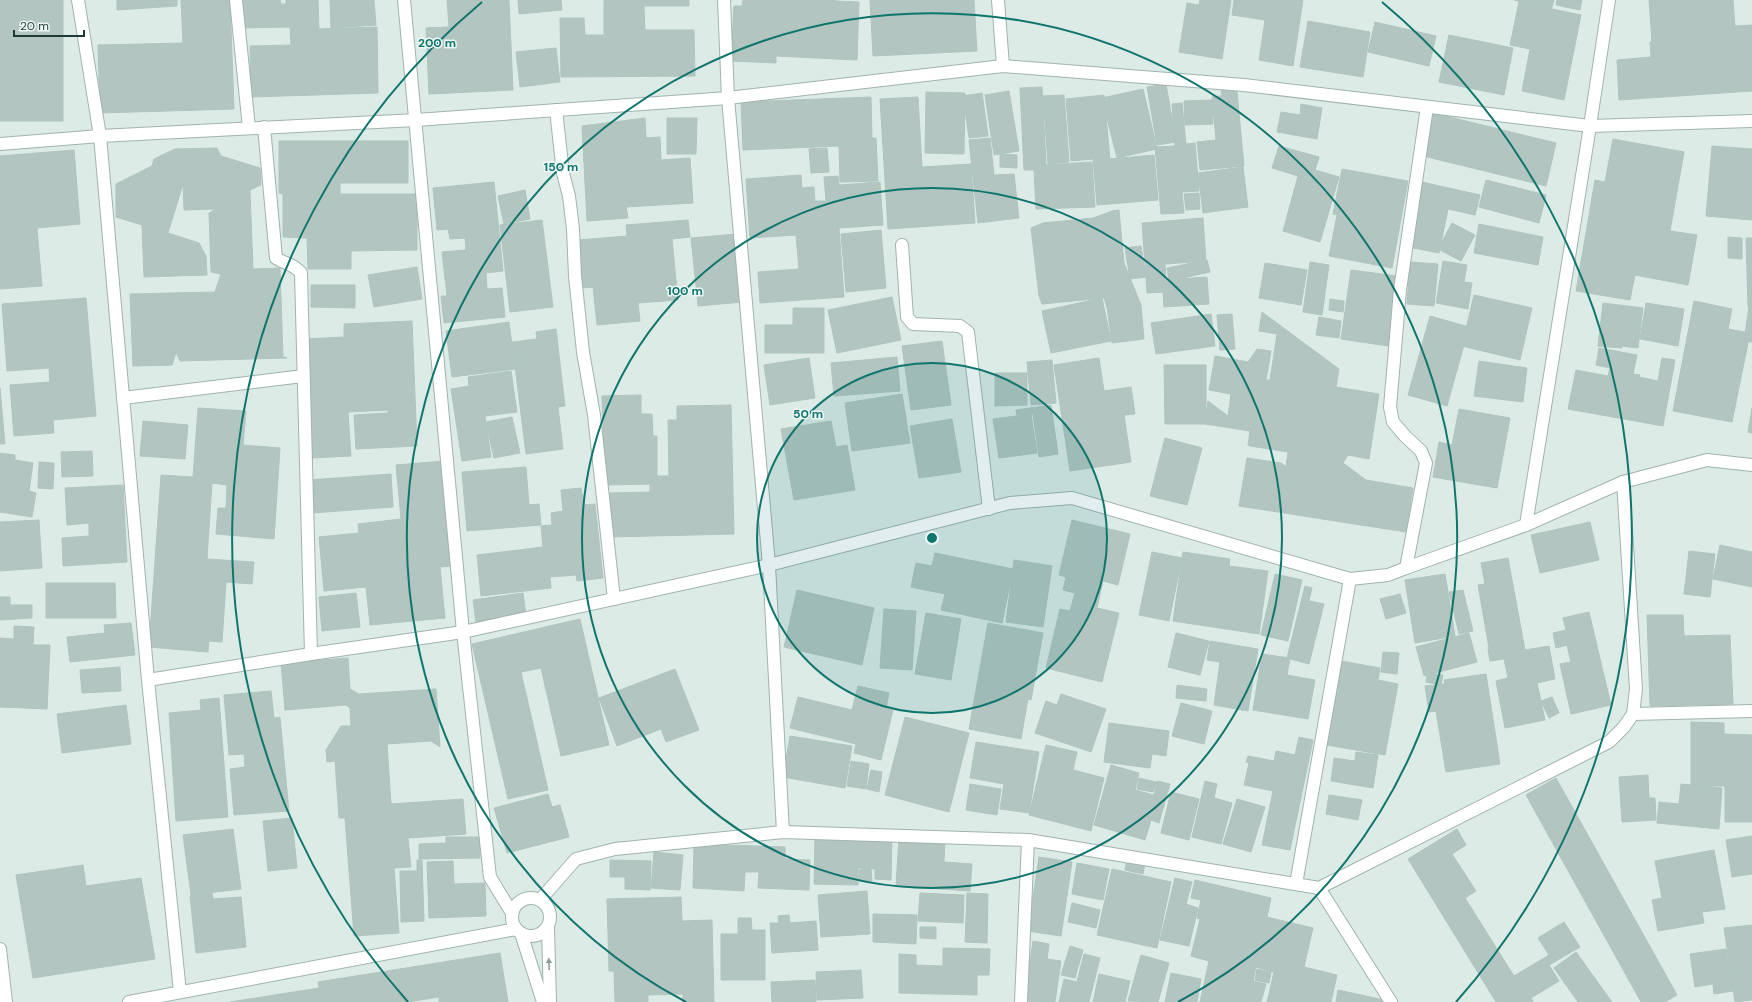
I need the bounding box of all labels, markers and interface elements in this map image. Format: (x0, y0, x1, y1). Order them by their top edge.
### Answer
scale bar (14, 12, 84, 38)
text: 20 m (20, 18, 49, 34)
text: 200 m (418, 35, 456, 51)
text: 150 m (544, 159, 578, 175)
text: 100 m (667, 283, 703, 299)
text: 50 m (793, 406, 823, 422)
centre of rings (925, 531, 939, 545)
one-way arrow (546, 957, 552, 970)

